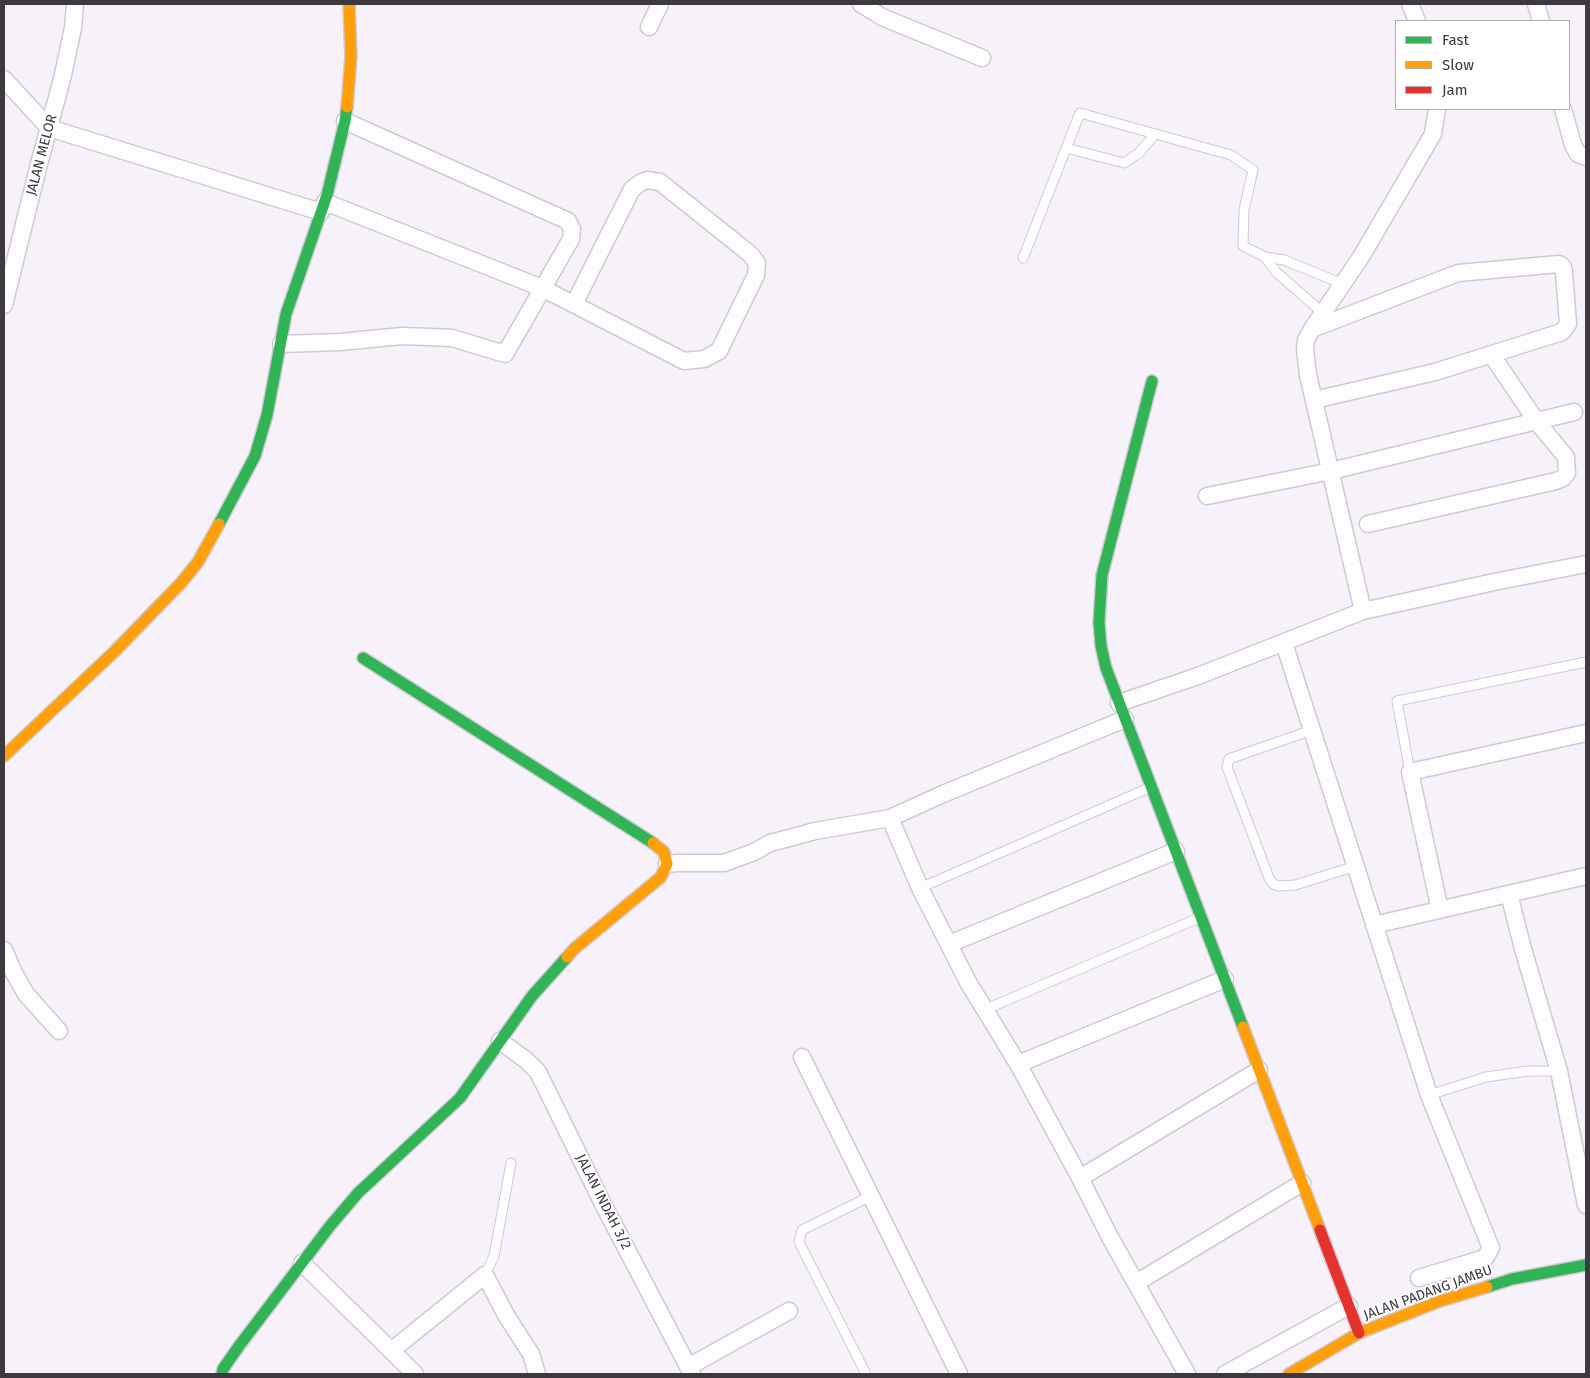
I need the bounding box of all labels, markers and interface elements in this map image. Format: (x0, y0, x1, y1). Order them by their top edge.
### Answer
legend (1395, 20, 1570, 110)
text: Fast (1442, 31, 1469, 49)
text: Slow (1442, 56, 1474, 74)
text: Jam (1442, 81, 1468, 99)
street label: JALAN MELOR (23, 113, 61, 197)
street label: JALAN INDAH 3/2 (572, 1152, 634, 1252)
street label: JALAN PADANG JAMBU (1361, 1262, 1495, 1324)

